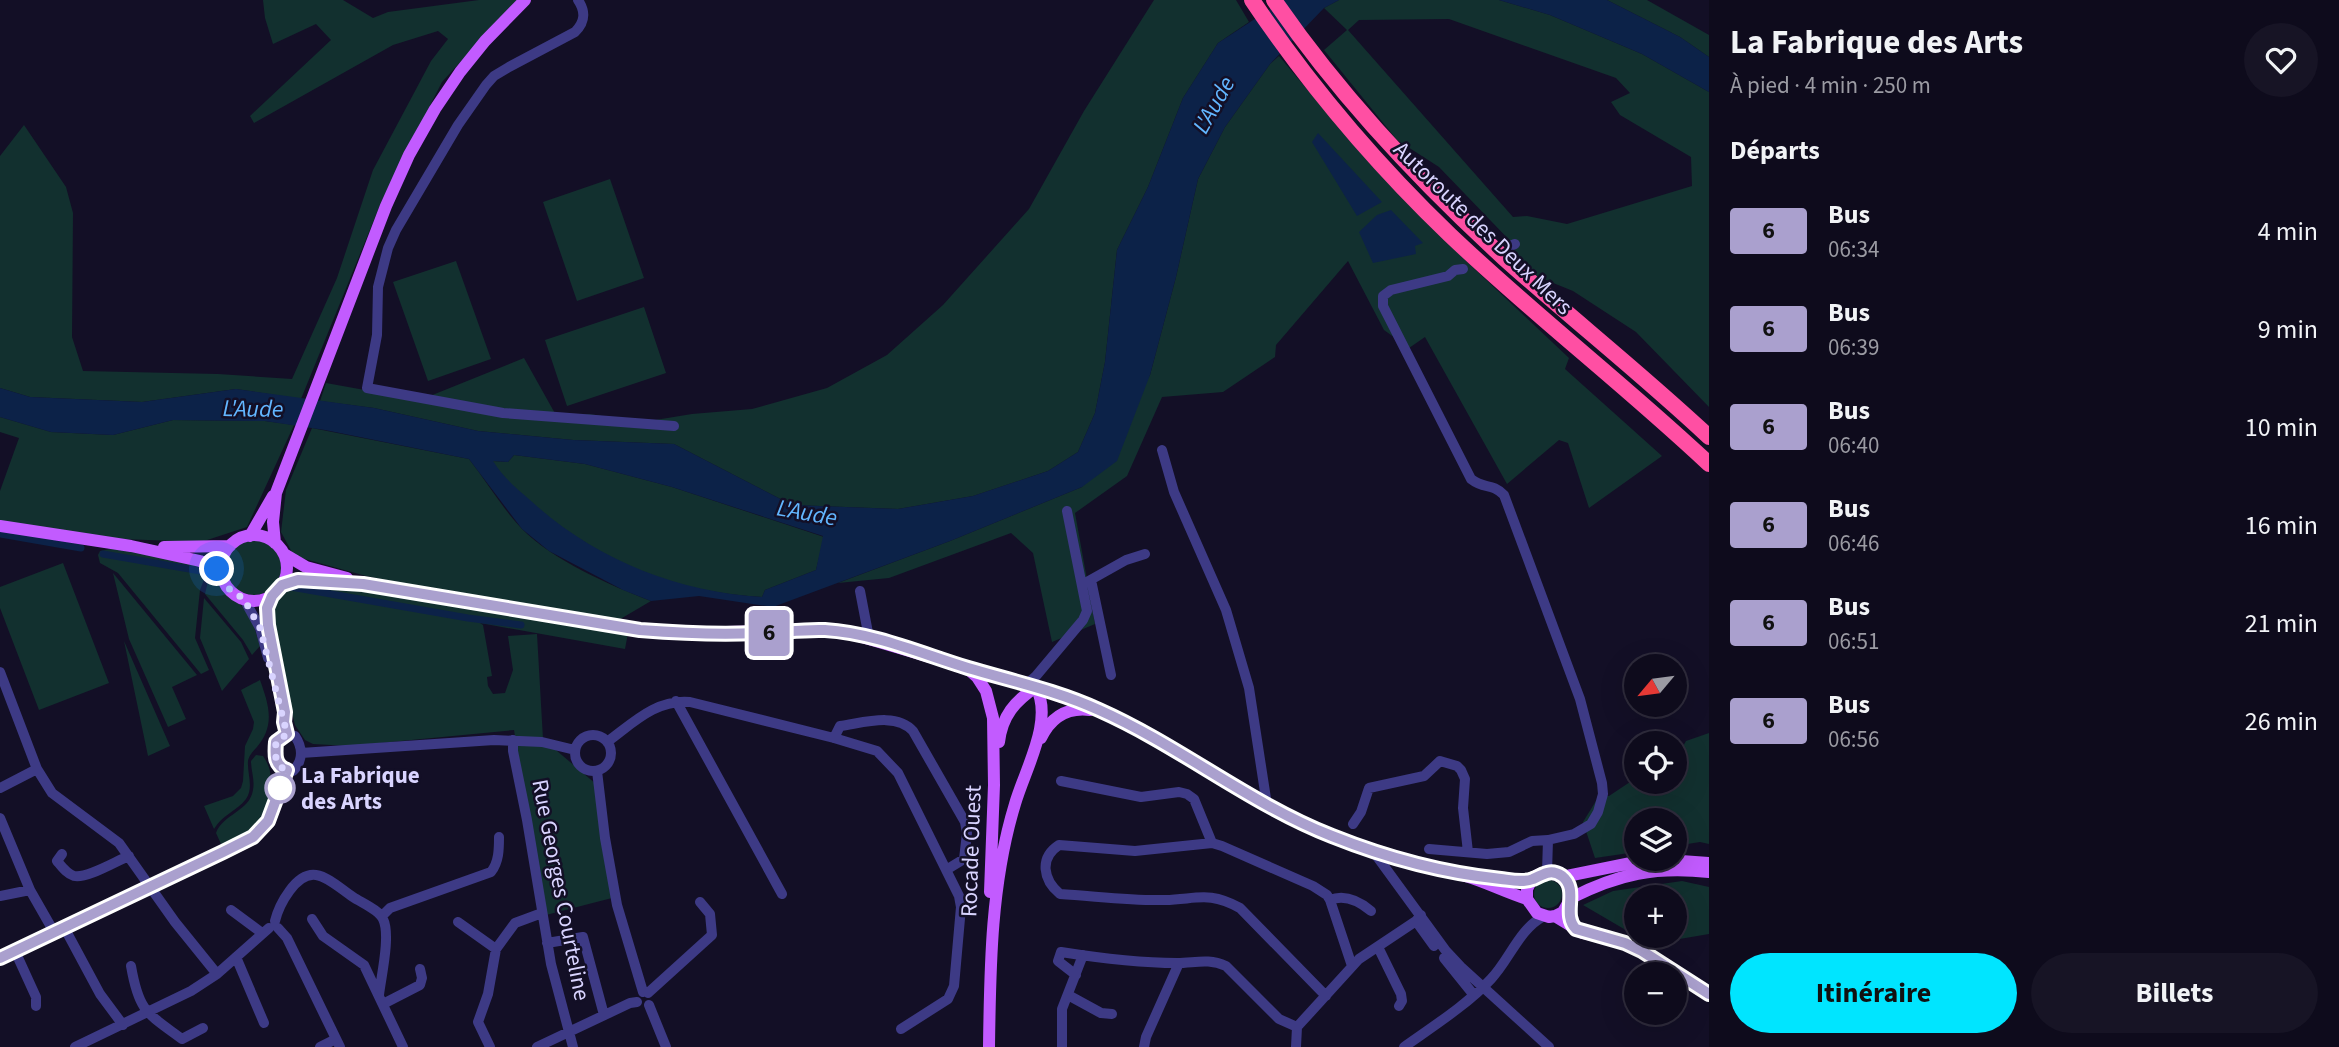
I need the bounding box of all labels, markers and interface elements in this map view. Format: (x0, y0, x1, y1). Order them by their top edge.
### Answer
text: La Fabrique des Arts (1730, 19, 2023, 66)
button: heart (2244, 23, 2318, 97)
text: À pied · 4 min · 250 m (1730, 69, 1931, 102)
water label: L'Aude (1184, 70, 1244, 140)
text: Départs (1730, 132, 1820, 169)
street label: Autoroute des Deux Mers (1386, 133, 1580, 323)
text: Bus (1828, 196, 1870, 233)
text: 6 (1762, 213, 1775, 248)
text: 4 min (2258, 213, 2318, 250)
text: 06:34 (1828, 233, 1879, 266)
text: Bus (1828, 294, 1870, 331)
text: 6 (1762, 311, 1775, 346)
text: 9 min (2258, 311, 2318, 348)
text: 06:39 (1828, 331, 1879, 364)
water label: L'Aude (222, 391, 284, 427)
text: Bus (1828, 392, 1870, 429)
text: 6 (1762, 409, 1775, 444)
text: 10 min (2245, 409, 2318, 446)
text: 06:40 (1828, 429, 1879, 462)
water label: L'Aude (774, 490, 840, 536)
text: Bus (1828, 490, 1870, 527)
text: 6 (1762, 507, 1775, 542)
text: 16 min (2245, 507, 2318, 544)
text: 06:46 (1828, 527, 1879, 560)
your location (199, 551, 234, 586)
text: Bus (1828, 588, 1870, 625)
text: 6 (1762, 605, 1775, 640)
text: 21 min (2245, 605, 2318, 642)
line badge: 6 (746, 610, 792, 656)
text: 6 (763, 615, 775, 650)
text: 06:51 (1828, 625, 1879, 658)
north arrow (1624, 654, 1687, 718)
map controls (1624, 654, 1687, 1025)
text: Bus (1828, 686, 1870, 723)
text: 6 (1762, 703, 1775, 738)
text: 26 min (2245, 703, 2318, 740)
text: 06:56 (1828, 723, 1879, 756)
button: locate (1624, 731, 1687, 794)
place label: La Fabrique des Arts (301, 759, 420, 818)
marker: La Fabrique des Arts (265, 773, 295, 803)
street label: Rue Georges Courteline (523, 777, 599, 1003)
street label: Rocade Ouest (952, 784, 990, 918)
button: layers (1624, 808, 1687, 871)
button: + (1624, 885, 1687, 948)
button: Itinéraire (1730, 953, 2017, 1033)
button: Billets (2031, 953, 2318, 1033)
button: − (1624, 962, 1687, 1025)

